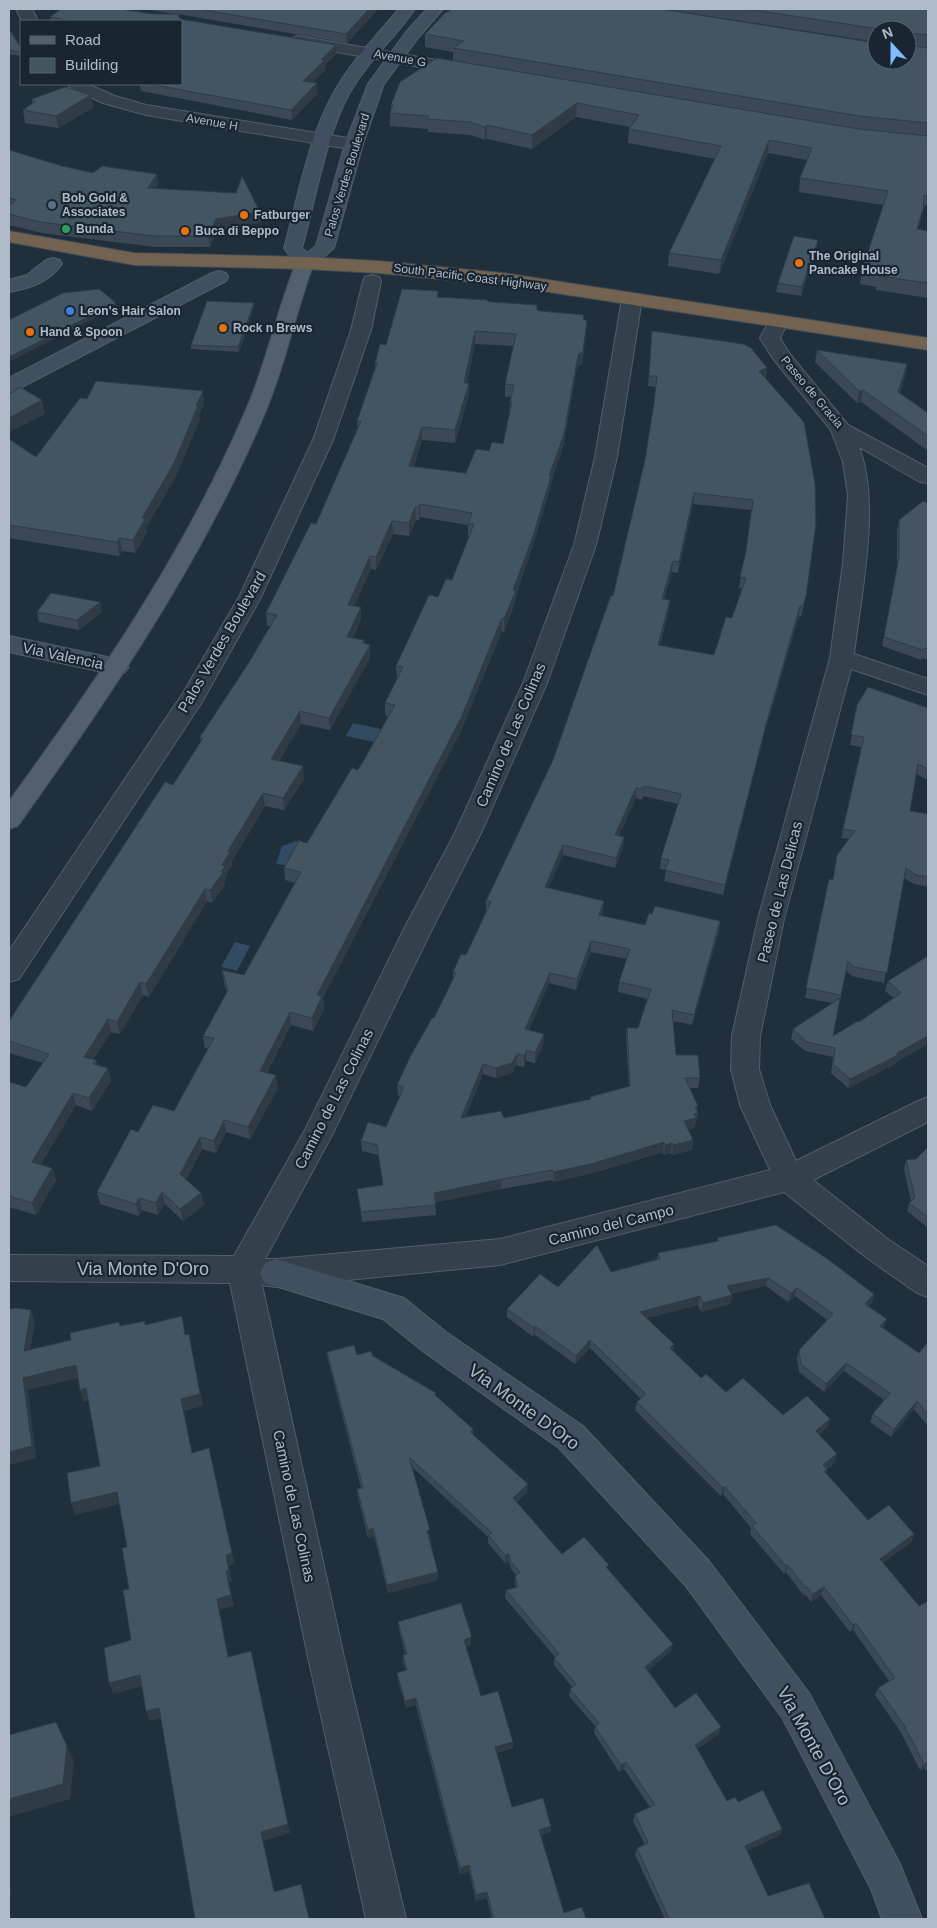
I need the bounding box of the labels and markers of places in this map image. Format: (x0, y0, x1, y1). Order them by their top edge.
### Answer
place label: Bob Gold & Associates (62, 191, 128, 219)
marker: Bob Gold & Associates (46, 199, 58, 211)
place label: Fatburger (254, 208, 310, 222)
marker: Fatburger (238, 209, 250, 221)
place label: Bunda (76, 222, 114, 236)
marker: Bunda (60, 223, 72, 235)
place label: Buca di Beppo (195, 224, 279, 238)
marker: Buca di Beppo (179, 225, 191, 237)
place label: The Original Pancake House (809, 249, 898, 277)
marker: The Original Pancake House (793, 257, 805, 269)
place label: Leon's Hair Salon (80, 304, 181, 318)
marker: Leon's Hair Salon (64, 305, 76, 317)
place label: Rock n Brews (233, 321, 313, 335)
marker: Rock n Brews (217, 322, 229, 334)
place label: Hand & Spoon (40, 325, 123, 339)
marker: Hand & Spoon (24, 326, 36, 338)

